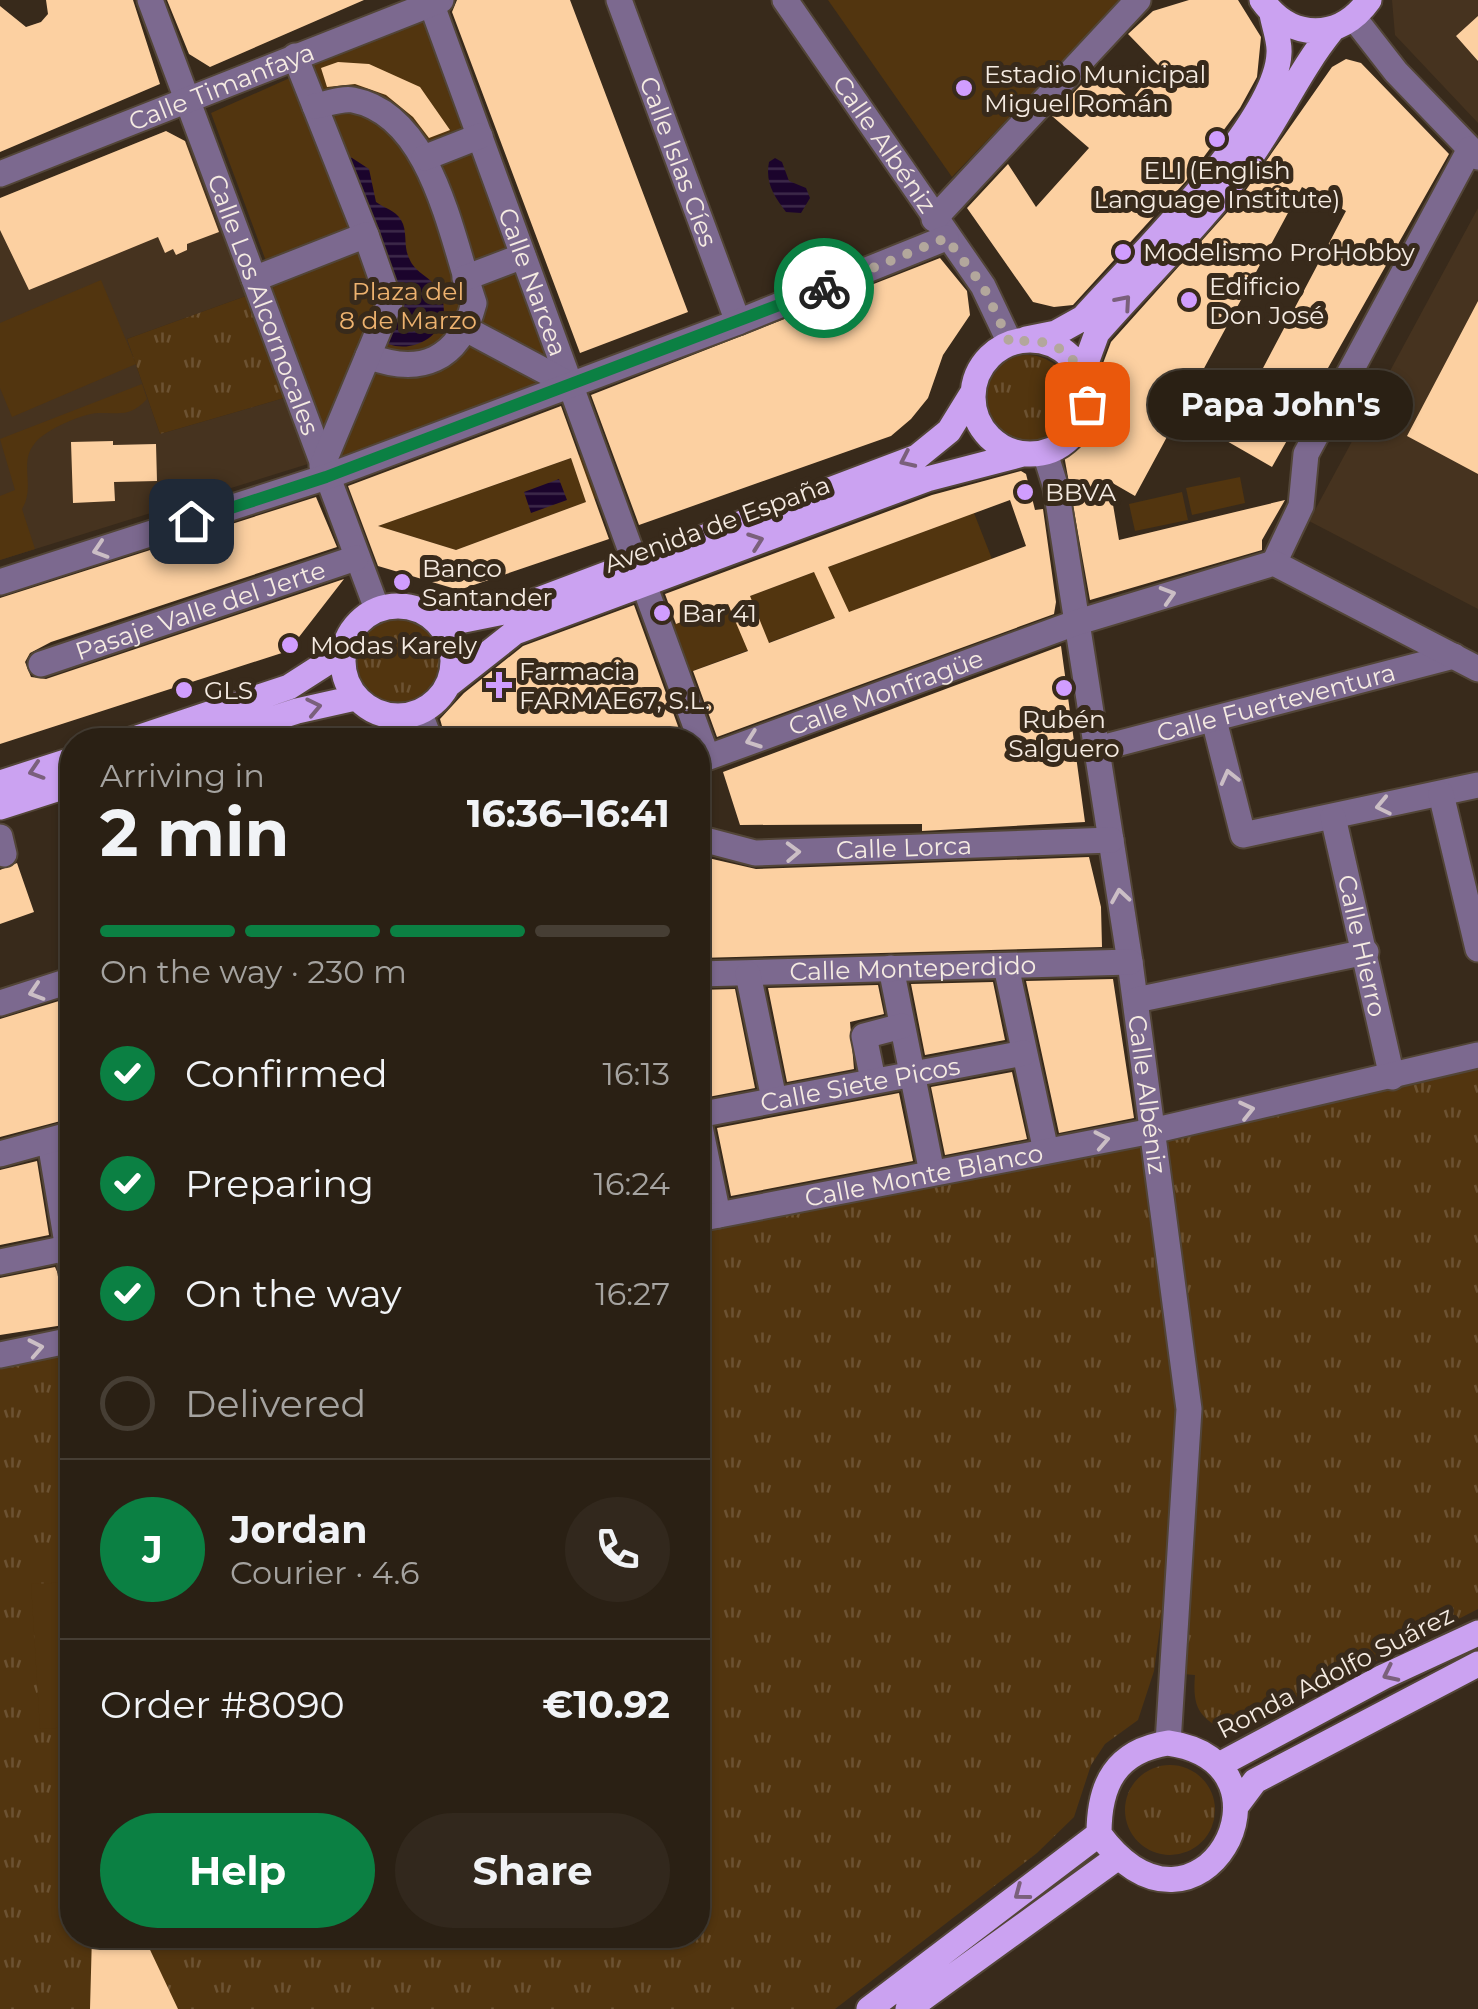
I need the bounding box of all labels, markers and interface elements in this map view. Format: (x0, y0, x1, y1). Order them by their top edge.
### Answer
street label: Calle Timanfaya (124, 37, 319, 137)
place label: Estadio Municipal Miguel Román (984, 59, 1206, 118)
street label: Calle Albéniz (827, 69, 943, 218)
street label: Calle Islas Cíes (633, 72, 724, 251)
marker: Estadio Municipal Miguel Román (953, 77, 975, 99)
marker: ELI (English Language Institute) (1206, 128, 1228, 150)
place label: ELI (English Language Institute) (1093, 155, 1341, 214)
street label: Calle Los Alcornocales (201, 170, 326, 439)
street label: Calle Narcea (492, 204, 574, 360)
place label: Modelismo ProHobby (1143, 237, 1415, 267)
courier (774, 238, 874, 338)
marker: Modelismo ProHobby (1112, 241, 1134, 263)
icon: bike (797, 261, 852, 316)
place label: Edificio Don José (1209, 271, 1324, 330)
park label: Plaza del 8 de Marzo (339, 276, 477, 335)
marker: Edificio Don José (1178, 289, 1200, 311)
one-way arrow (1113, 295, 1131, 314)
pin (1045, 362, 1130, 447)
callout: Papa John's (1147, 369, 1412, 439)
icon: bag (1060, 377, 1115, 432)
text: Papa John's (1180, 385, 1381, 424)
one-way arrow (899, 448, 917, 468)
street label: Avenida de España (600, 469, 834, 579)
place label: BBVA (1045, 477, 1116, 507)
pin (149, 479, 234, 564)
marker: BBVA (1014, 481, 1036, 503)
icon: home (164, 494, 219, 549)
one-way arrow (746, 532, 763, 553)
one-way arrow (92, 538, 109, 559)
place label: Banco Santander (422, 553, 552, 612)
street label: Pasaje Valle del Jerte (71, 554, 329, 666)
marker: Banco Santander (391, 571, 413, 593)
one-way arrow (1159, 586, 1176, 607)
place label: Bar 41 (682, 598, 757, 628)
marker: Bar 41 (651, 602, 673, 624)
place label: Modas Karely (310, 630, 478, 660)
marker: Modas Karely (279, 634, 301, 656)
street label: Calle Monfragüe (784, 643, 987, 742)
place label: Farmacia FARMAE67, S.L. (519, 656, 710, 715)
street label: Calle Fuerteventura (1153, 657, 1399, 748)
marker: Farmacia FARMAE67, S.L. (488, 674, 510, 696)
place label: GLS (204, 675, 253, 705)
marker: Rubén Salguero (1053, 677, 1075, 699)
marker: GLS (173, 679, 195, 701)
one-way arrow (305, 698, 322, 719)
place label: Rubén Salguero (1008, 704, 1120, 763)
one-way arrow (745, 728, 763, 748)
text: Arriving in (100, 756, 265, 795)
one-way arrow (29, 760, 46, 780)
one-way arrow (1220, 769, 1241, 786)
text: 16:36–16:41 (467, 790, 670, 837)
text: 2 min (100, 793, 289, 872)
one-way arrow (1375, 795, 1392, 816)
street label: Calle Lorca (835, 830, 973, 865)
one-way arrow (785, 842, 801, 863)
street label: Calle Hierro (1332, 872, 1393, 1020)
one-way arrow (1110, 887, 1131, 904)
street label: Calle Monteperdido (789, 950, 1037, 986)
text: On the way · 230 m (100, 952, 407, 991)
one-way arrow (29, 980, 46, 1000)
street label: Calle Albéniz (1122, 1013, 1173, 1176)
icon: check (100, 1046, 155, 1101)
text: Confirmed (185, 1050, 388, 1097)
street label: Calle Siete Picos (758, 1051, 962, 1118)
text: 16:13 (603, 1054, 670, 1093)
one-way arrow (1239, 1100, 1256, 1121)
one-way arrow (1094, 1131, 1111, 1152)
street label: Calle Monte Blanco (802, 1137, 1045, 1213)
icon: check (100, 1156, 155, 1211)
text: Preparing (185, 1160, 374, 1207)
text: 16:24 (594, 1164, 670, 1203)
icon: check (100, 1266, 155, 1321)
text: On the way (185, 1270, 402, 1317)
text: 16:27 (595, 1274, 670, 1313)
one-way arrow (27, 1338, 44, 1359)
text: Delivered (185, 1380, 366, 1427)
button: phone (565, 1497, 670, 1602)
text: Jordan (230, 1506, 368, 1553)
text: J (142, 1526, 163, 1573)
text: Courier · 4.6 (230, 1553, 419, 1592)
street label: Ronda Adolfo Suárez (1212, 1599, 1458, 1745)
one-way arrow (1382, 1662, 1400, 1681)
text: Order #8090 (100, 1681, 345, 1728)
text: €10.92 (542, 1681, 670, 1728)
button: Help (100, 1813, 375, 1928)
button: Share (395, 1813, 670, 1928)
one-way arrow (1014, 1882, 1032, 1899)

